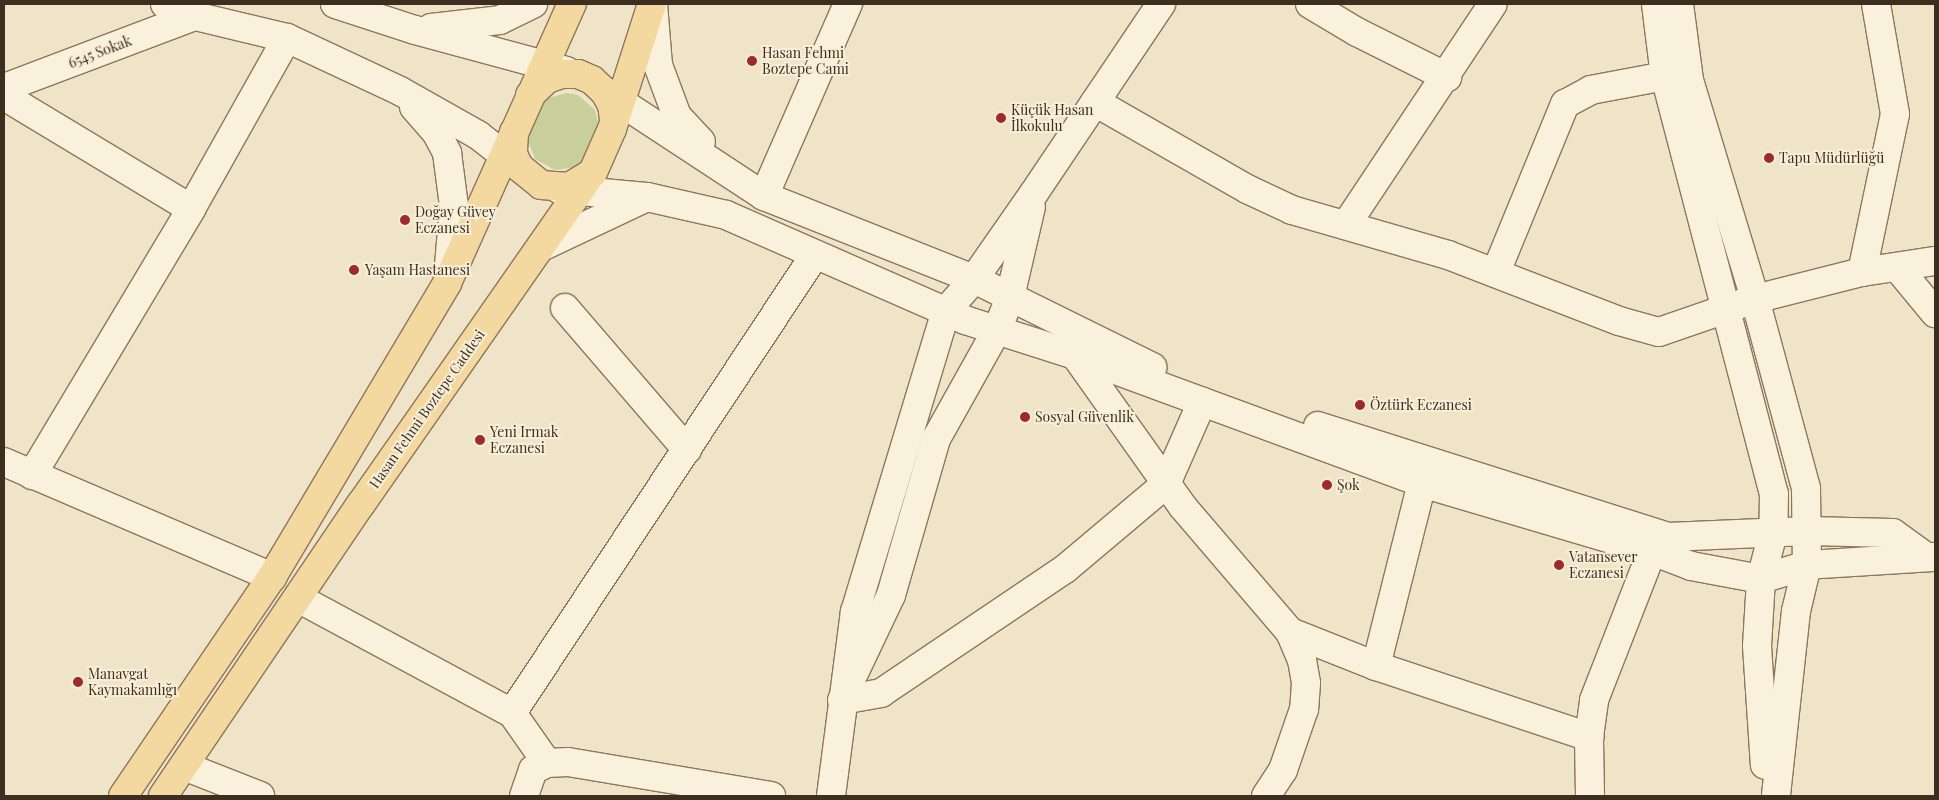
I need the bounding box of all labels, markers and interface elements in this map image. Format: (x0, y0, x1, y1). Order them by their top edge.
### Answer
street label: 6545 Sokak (66, 32, 134, 72)
place label: Hasan Fehmi Boztepe Cami (762, 45, 849, 78)
marker: Hasan Fehmi Boztepe Cami (746, 55, 758, 67)
place label: Küçük Hasan İlkokulu (1011, 102, 1094, 134)
marker: Küçük Hasan İlkokulu (995, 112, 1007, 124)
place label: Tapu Müdürlüğü (1779, 150, 1884, 166)
marker: Tapu Müdürlüğü (1763, 152, 1775, 164)
place label: Doğay Güvey Eczanesi (415, 204, 496, 236)
marker: Doğay Güvey Eczanesi (399, 214, 411, 226)
place label: Yaşam Hastanesi (365, 262, 470, 278)
marker: Yaşam Hastanesi (347, 263, 361, 277)
street label: Hasan Fehmi Boztepe Caddesi (366, 327, 488, 491)
place label: Öztürk Eczanesi (1370, 397, 1472, 413)
marker: Öztürk Eczanesi (1354, 399, 1366, 411)
place label: Sosyal Güvenlik (1035, 409, 1134, 425)
marker: Sosyal Güvenlik (1019, 411, 1031, 423)
place label: Yeni Irmak Eczanesi (490, 424, 558, 457)
marker: Yeni Irmak Eczanesi (474, 434, 486, 446)
place label: Şok (1337, 477, 1360, 493)
marker: Şok (1321, 479, 1333, 491)
place label: Vatansever Eczanesi (1569, 549, 1638, 582)
marker: Vatansever Eczanesi (1553, 559, 1565, 571)
place label: Manavgat Kaymakamlığı (88, 666, 177, 699)
marker: Manavgat Kaymakamlığı (72, 676, 84, 688)

